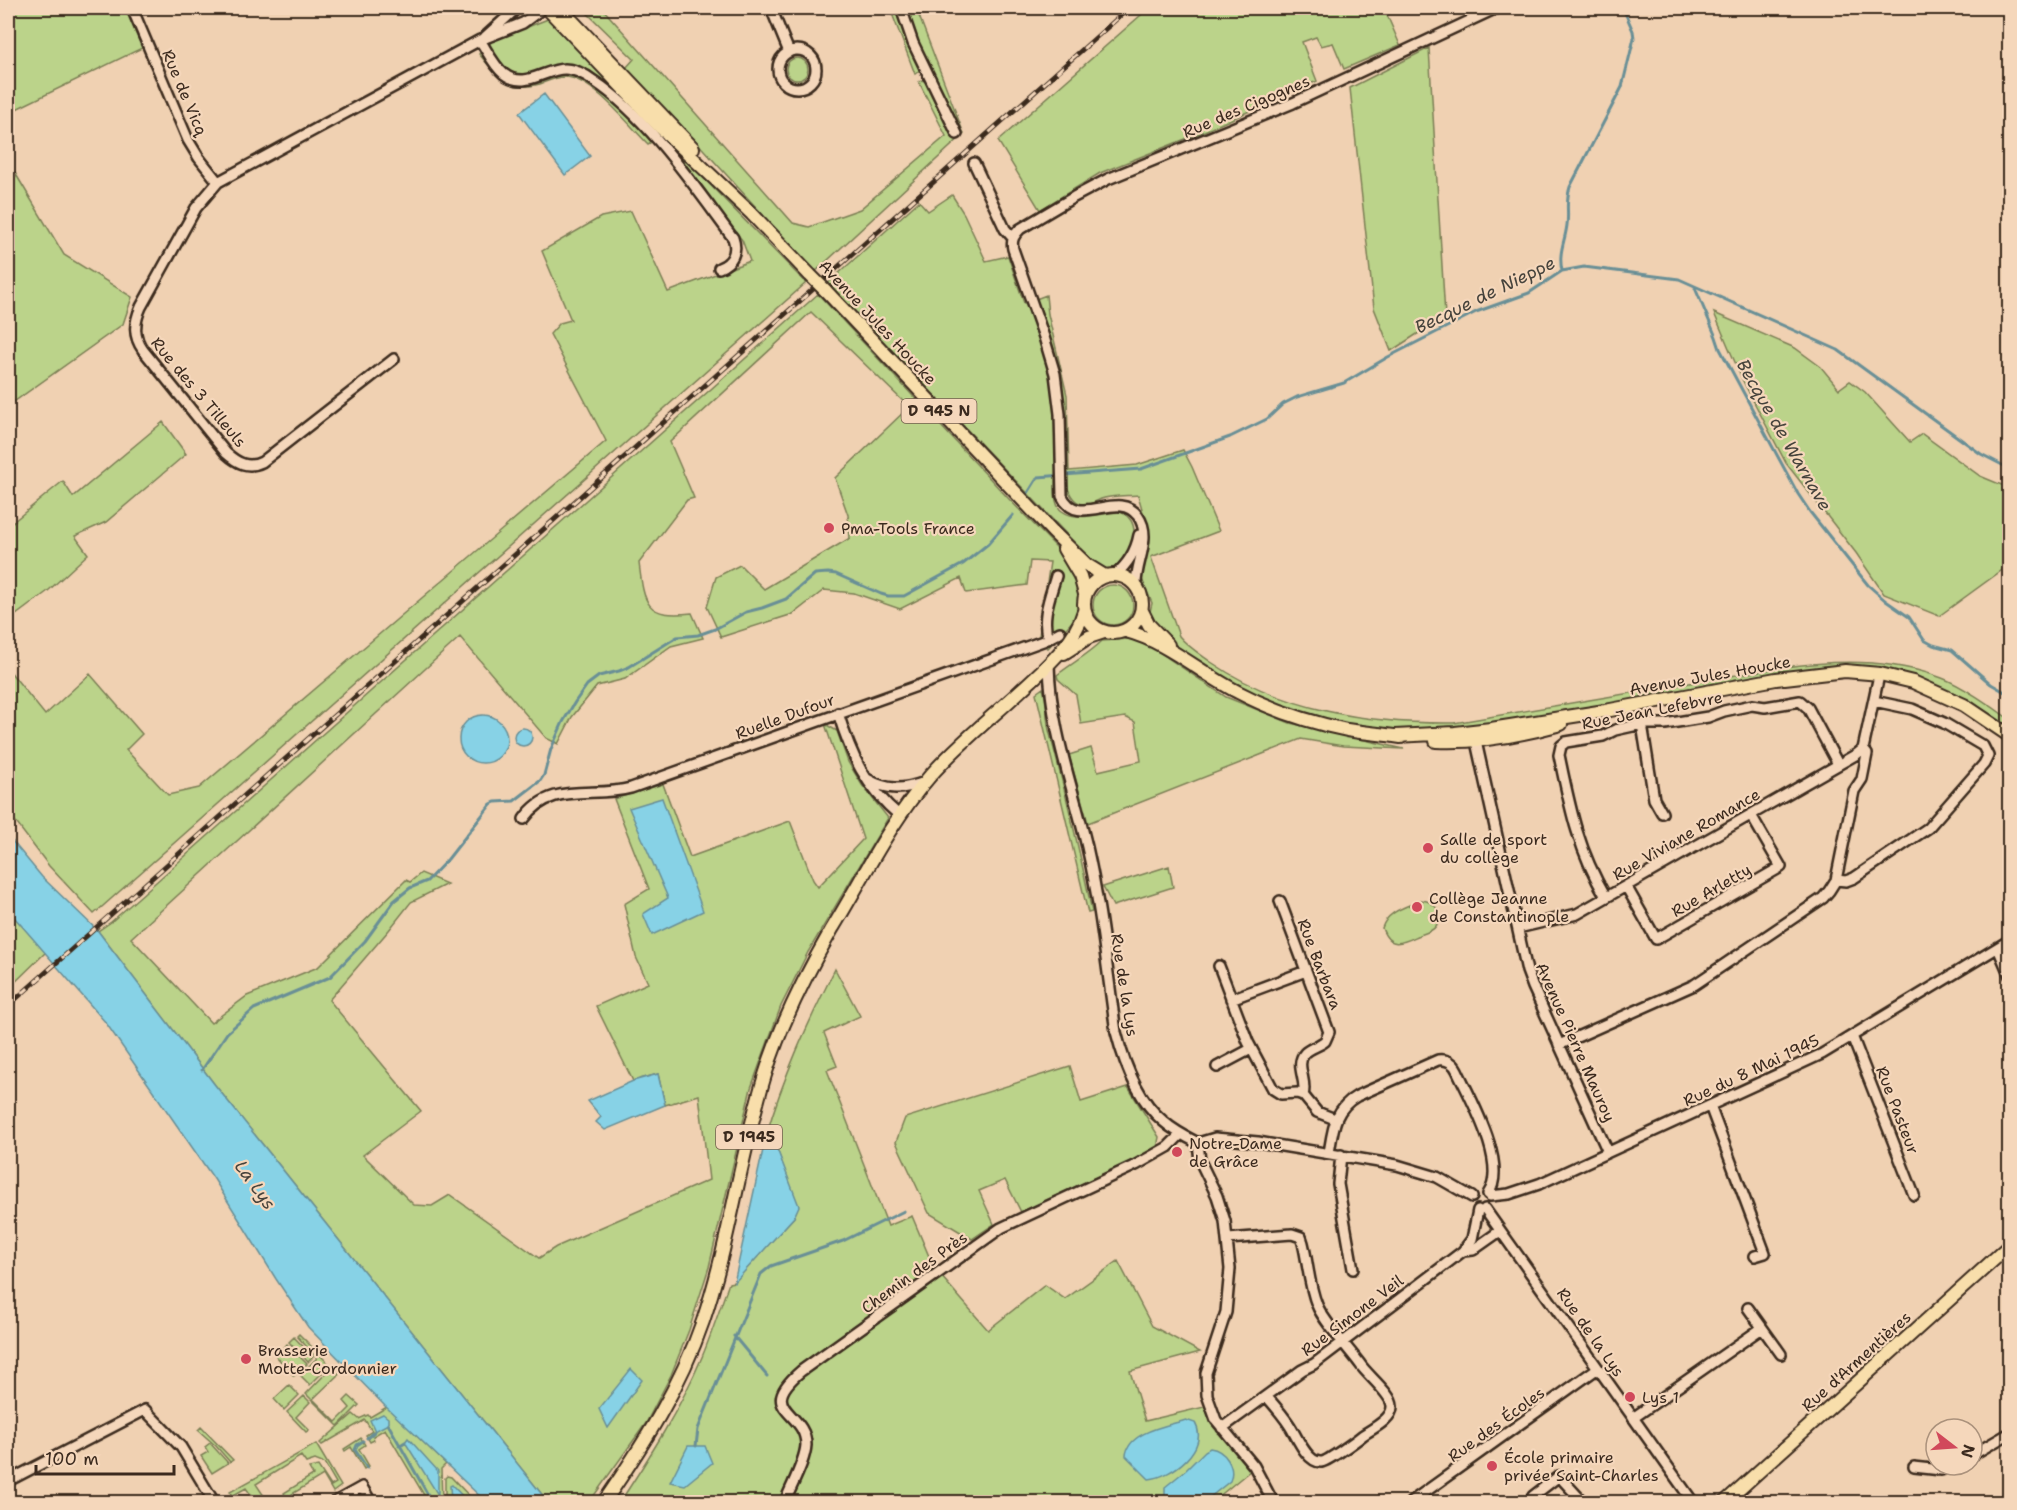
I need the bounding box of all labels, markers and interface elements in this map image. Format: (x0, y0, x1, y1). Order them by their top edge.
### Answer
street label: Rue de Vicq (157, 46, 213, 140)
street label: Rue des Cigognes (1179, 70, 1313, 143)
water label: Becque de Nieppe (1411, 251, 1559, 339)
street label: Avenue Jules Houcke (814, 255, 941, 389)
street label: Rue des 3 Tilleuls (146, 333, 251, 452)
water label: Becque de Warnave (1731, 355, 1837, 515)
road number: D 945 N (902, 399, 976, 423)
place label: Pma-Tools France (841, 518, 975, 539)
marker: Pma-Tools France (822, 521, 836, 535)
street label: Avenue Jules Houcke (1628, 651, 1792, 700)
street label: Rue Jean Lefebvre (1580, 687, 1724, 734)
street label: Ruelle Dufour (733, 689, 838, 744)
street label: Rue Viviane Romance (1609, 784, 1764, 885)
place label: Salle de sport du collège (1440, 829, 1547, 868)
marker: Salle de sport du collège (1421, 841, 1435, 855)
street label: Rue Arletty (1667, 859, 1755, 922)
place label: Collège Jeanne de Constantinople (1429, 888, 1569, 927)
marker: Collège Jeanne de Constantinople (1410, 900, 1424, 914)
street label: Rue Barbara (1293, 916, 1347, 1013)
street label: Rue de la Lys (1106, 932, 1143, 1038)
street label: Avenue Pierre Mauroy (1531, 959, 1620, 1125)
street label: Rue du 8 Mai 1945 (1680, 1030, 1823, 1111)
street label: Rue Pasteur (1871, 1063, 1924, 1157)
road number: D 1945 (716, 1125, 782, 1149)
place label: Notre-Dame de Grâce (1189, 1133, 1282, 1172)
marker: Notre-Dame de Grâce (1170, 1145, 1184, 1159)
water label: La Lys (229, 1155, 281, 1215)
street label: Chemin des Près (857, 1227, 972, 1318)
street label: Rue Simone Veil (1297, 1270, 1408, 1361)
street label: Rue de la Lys (1552, 1284, 1629, 1381)
street label: Rue d'Armentières (1797, 1307, 1916, 1416)
place label: Brasserie Motte-Cordonnier (258, 1340, 397, 1379)
marker: Brasserie Motte-Cordonnier (239, 1352, 253, 1366)
street label: Rue des Écoles (1444, 1382, 1549, 1467)
place label: Lys 1 (1642, 1387, 1679, 1408)
marker: Lys 1 (1623, 1390, 1637, 1404)
north arrow (1924, 1417, 1984, 1477)
scale bar (36, 1438, 174, 1476)
text: N (1956, 1442, 1980, 1460)
text: 100 m (45, 1447, 99, 1471)
place label: École primaire privée Saint-Charles (1504, 1447, 1659, 1486)
marker: École primaire privée Saint-Charles (1485, 1459, 1499, 1473)

